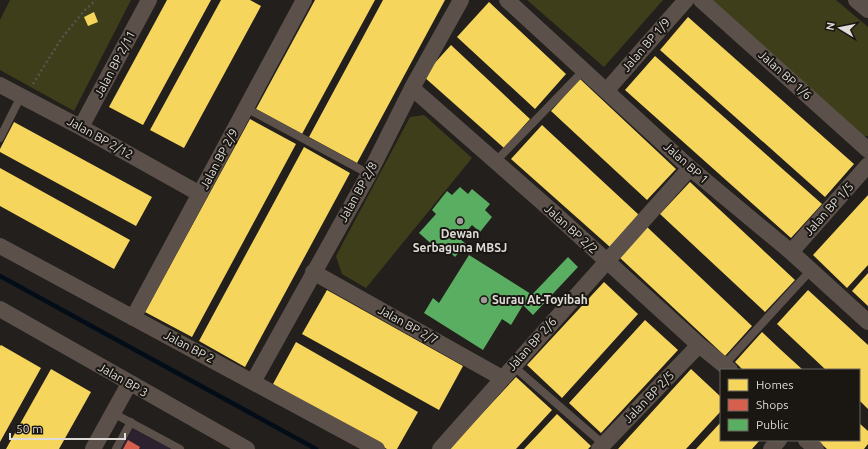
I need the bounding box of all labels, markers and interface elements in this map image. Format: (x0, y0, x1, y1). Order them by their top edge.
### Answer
north arrow (820, 8, 860, 48)
street label: Jalan BP 1/9 (619, 15, 672, 74)
text: N (824, 21, 837, 31)
street label: Jalan BP 2/11 (92, 28, 137, 99)
street label: Jalan BP 1/6 (756, 48, 815, 102)
street label: Jalan BP 2/12 (65, 114, 135, 161)
street label: Jalan BP 2/9 (197, 126, 240, 191)
street label: Jalan BP 1 (661, 139, 711, 186)
street label: Jalan BP 2/8 (336, 159, 379, 224)
street label: Jalan BP 1/5 (802, 180, 856, 238)
street label: Jalan BP 2/2 (542, 202, 600, 256)
marker: Dewan Serbaguna MBSJ (455, 216, 465, 226)
place label: Dewan Serbaguna MBSJ (413, 227, 507, 254)
place label: Surau At-Toyibah (492, 293, 588, 306)
marker: Surau At-Toyibah (479, 295, 489, 305)
street label: Jalan BP 2/7 (376, 303, 440, 346)
street label: Jalan BP 2/6 (505, 314, 559, 373)
street label: Jalan BP 2 (162, 328, 217, 365)
street label: Jalan BP 3 (96, 360, 150, 399)
street label: Jalan BP 2/5 (621, 368, 676, 425)
legend (720, 369, 860, 441)
text: Homes (756, 378, 794, 391)
text: Shops (756, 398, 788, 411)
scale bar (10, 415, 125, 441)
text: Public (756, 418, 789, 431)
text: 50 m (16, 422, 43, 435)

